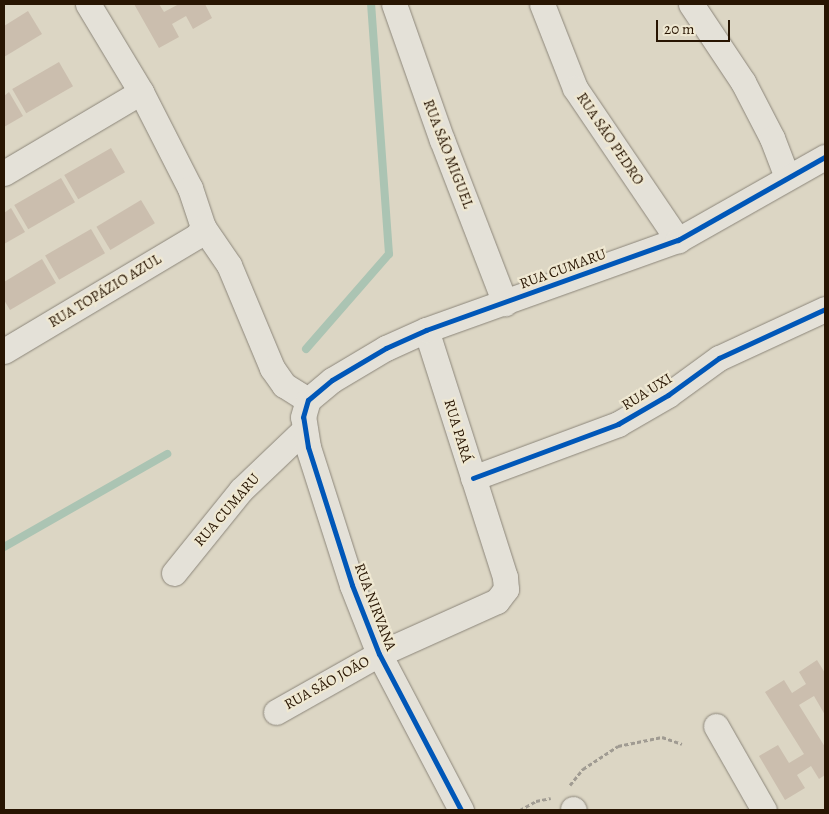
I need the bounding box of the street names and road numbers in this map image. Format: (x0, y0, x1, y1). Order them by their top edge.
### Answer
street label: RUA SÃO PEDRO (572, 89, 648, 189)
street label: RUA SÃO MIGUEL (419, 97, 477, 211)
street label: RUA CUMARU (517, 245, 609, 293)
street label: RUA TOPÁZIO AZUL (45, 250, 165, 332)
street label: RUA UXI (618, 369, 676, 415)
street label: RUA PARÁ (440, 397, 476, 465)
street label: RUA CUMARU (190, 470, 264, 550)
street label: RUA NIRVANA (350, 561, 400, 653)
street label: RUA SÃO JOÃO (281, 652, 373, 714)

